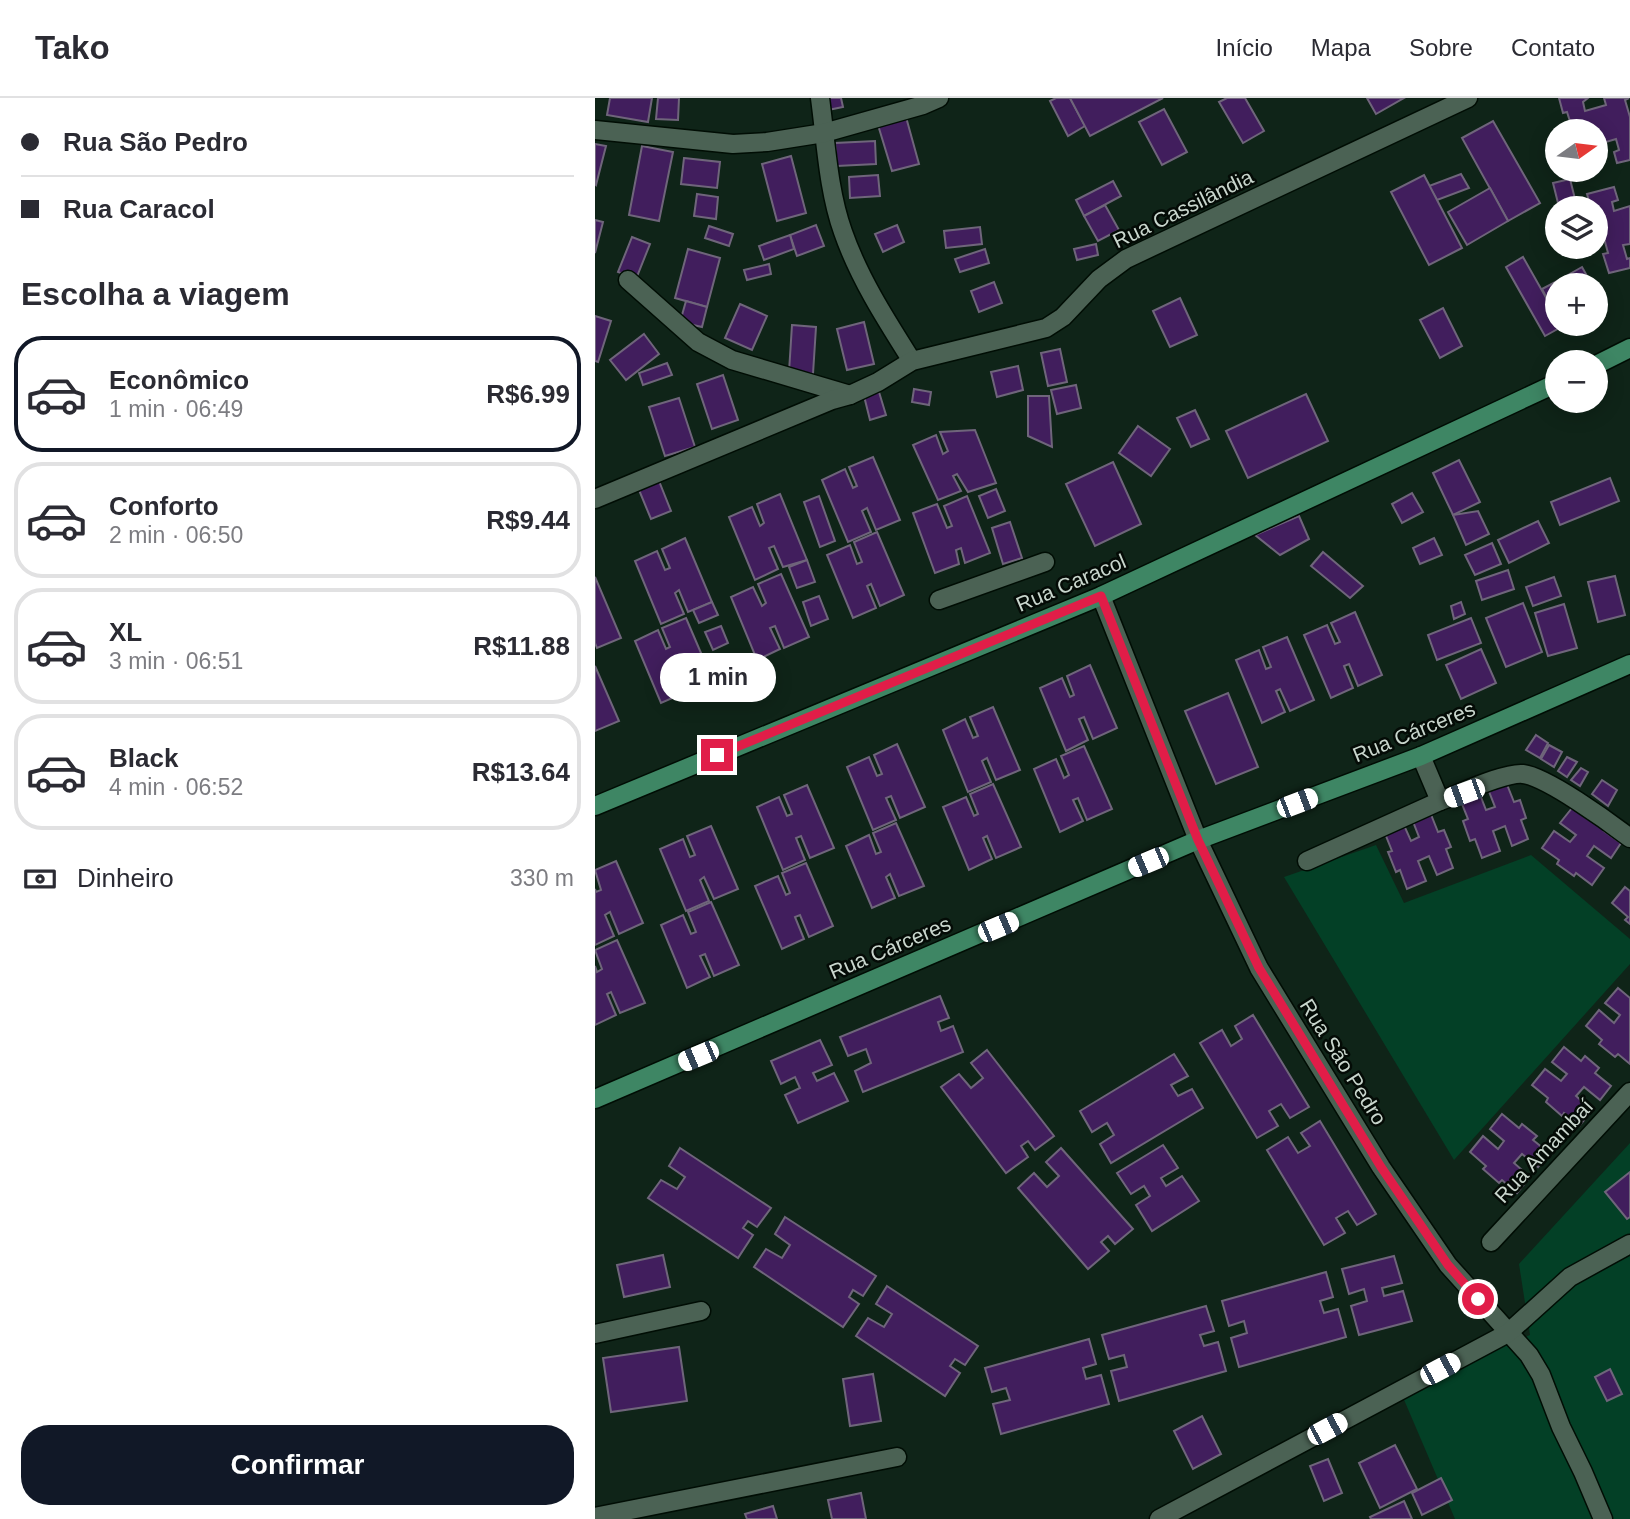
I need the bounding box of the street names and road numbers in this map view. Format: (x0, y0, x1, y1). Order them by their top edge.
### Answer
street label: Rua Cassilândia (1109, 165, 1257, 252)
street label: Rua Caracol (1013, 549, 1129, 616)
street label: Rua Cárceres (1349, 697, 1478, 766)
street label: Rua Cárceres (826, 912, 954, 983)
street label: Rua São Pedro (1296, 995, 1391, 1129)
street label: Rua Amambaí (1490, 1094, 1598, 1207)

